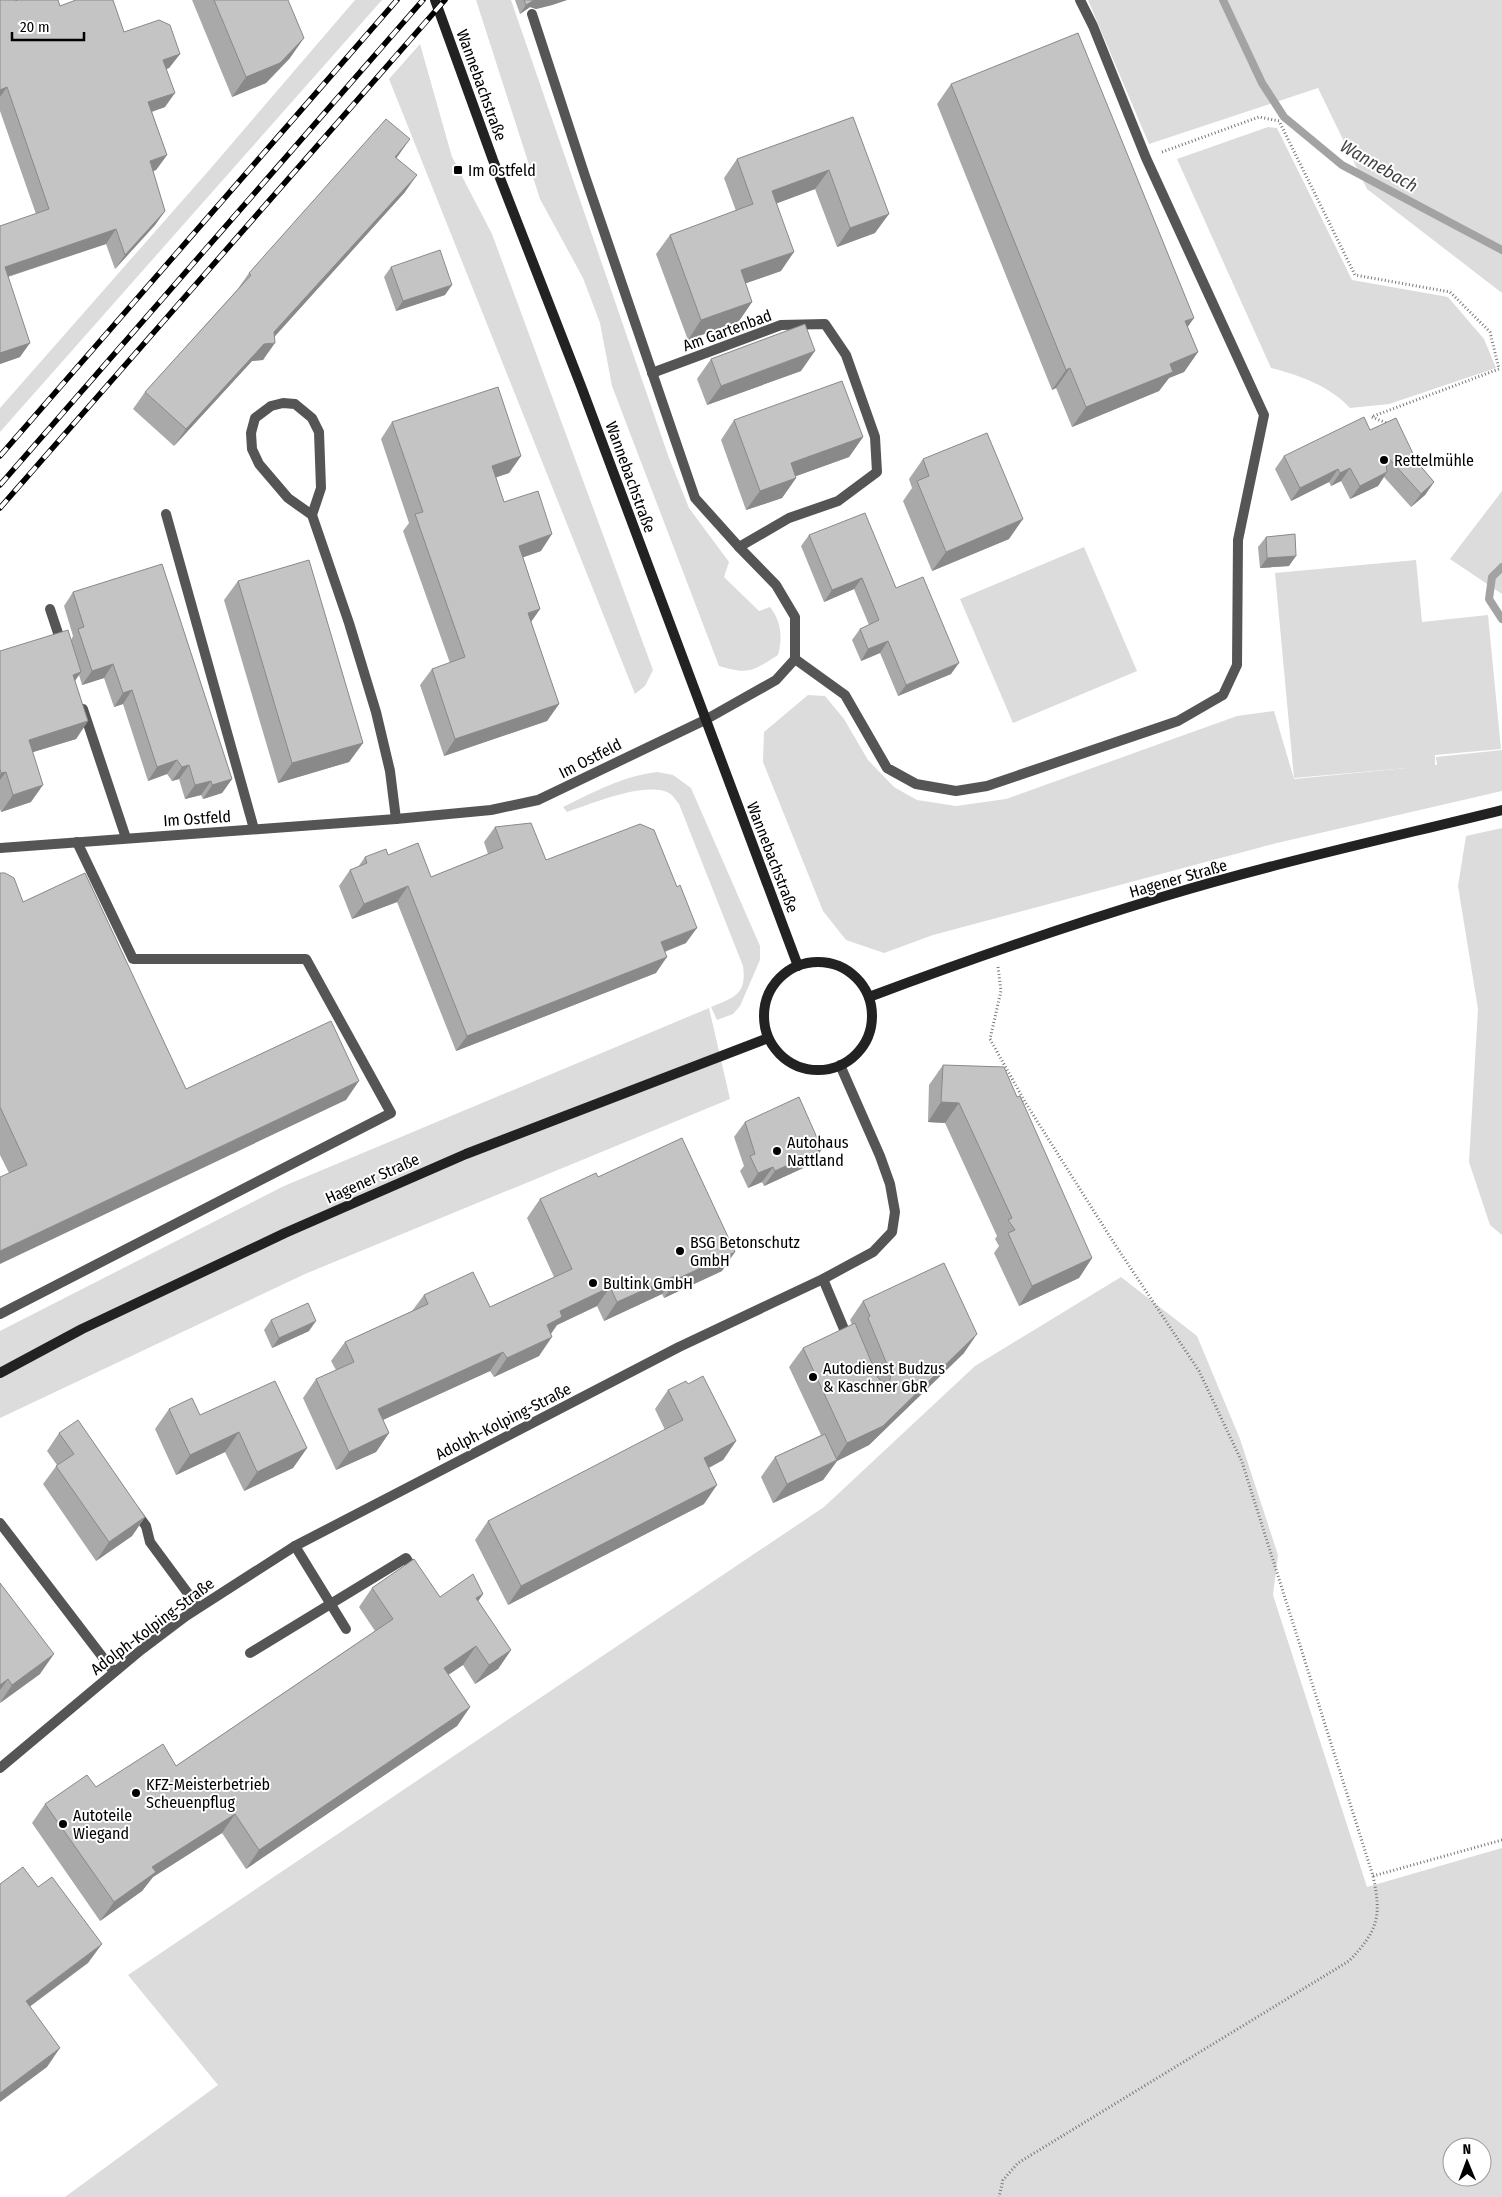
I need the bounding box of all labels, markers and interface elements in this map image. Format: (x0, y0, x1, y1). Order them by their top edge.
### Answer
scale bar (12, 10, 85, 42)
text: 20 m (20, 18, 50, 36)
street label: Wannebachstraße (453, 27, 511, 144)
water label: Wannebach (1336, 135, 1422, 197)
place label: Im Ostfeld (468, 161, 536, 180)
marker: Im Ostfeld (452, 164, 464, 176)
street label: Am Gartenbad (680, 306, 774, 355)
street label: Wannebachstraße (602, 419, 660, 536)
place label: Rettelmühle (1394, 451, 1474, 470)
marker: Rettelmühle (1378, 454, 1390, 466)
street label: Im Ostfeld (556, 735, 625, 782)
street label: Wannebachstraße (743, 799, 802, 915)
street label: Im Ostfeld (163, 807, 231, 830)
street label: Hagener Straße (1127, 855, 1229, 902)
place label: Autohaus Nattland (787, 1133, 849, 1170)
marker: Autohaus Nattland (771, 1145, 783, 1157)
street label: Hagener Straße (322, 1149, 422, 1208)
place label: BSG Betonschutz GmbH (690, 1233, 800, 1270)
marker: BSG Betonschutz GmbH (674, 1245, 686, 1257)
place label: Bultink GmbH (603, 1274, 693, 1293)
marker: Bultink GmbH (587, 1277, 599, 1289)
place label: Autodienst Budzus & Kaschner GbR (823, 1359, 945, 1396)
marker: Autodienst Budzus & Kaschner GbR (807, 1371, 819, 1383)
street label: Adolph-Kolping-Straße (432, 1379, 574, 1464)
street label: Adolph-Kolping-Straße (87, 1574, 218, 1679)
place label: KFZ-Meisterbetrieb Scheuenpflug (146, 1775, 270, 1812)
marker: KFZ-Meisterbetrieb Scheuenpflug (130, 1787, 142, 1799)
place label: Autoteile Wiegand (73, 1806, 132, 1843)
marker: Autoteile Wiegand (57, 1818, 69, 1830)
north arrow (1442, 2137, 1492, 2187)
text: N (1462, 2141, 1471, 2158)

